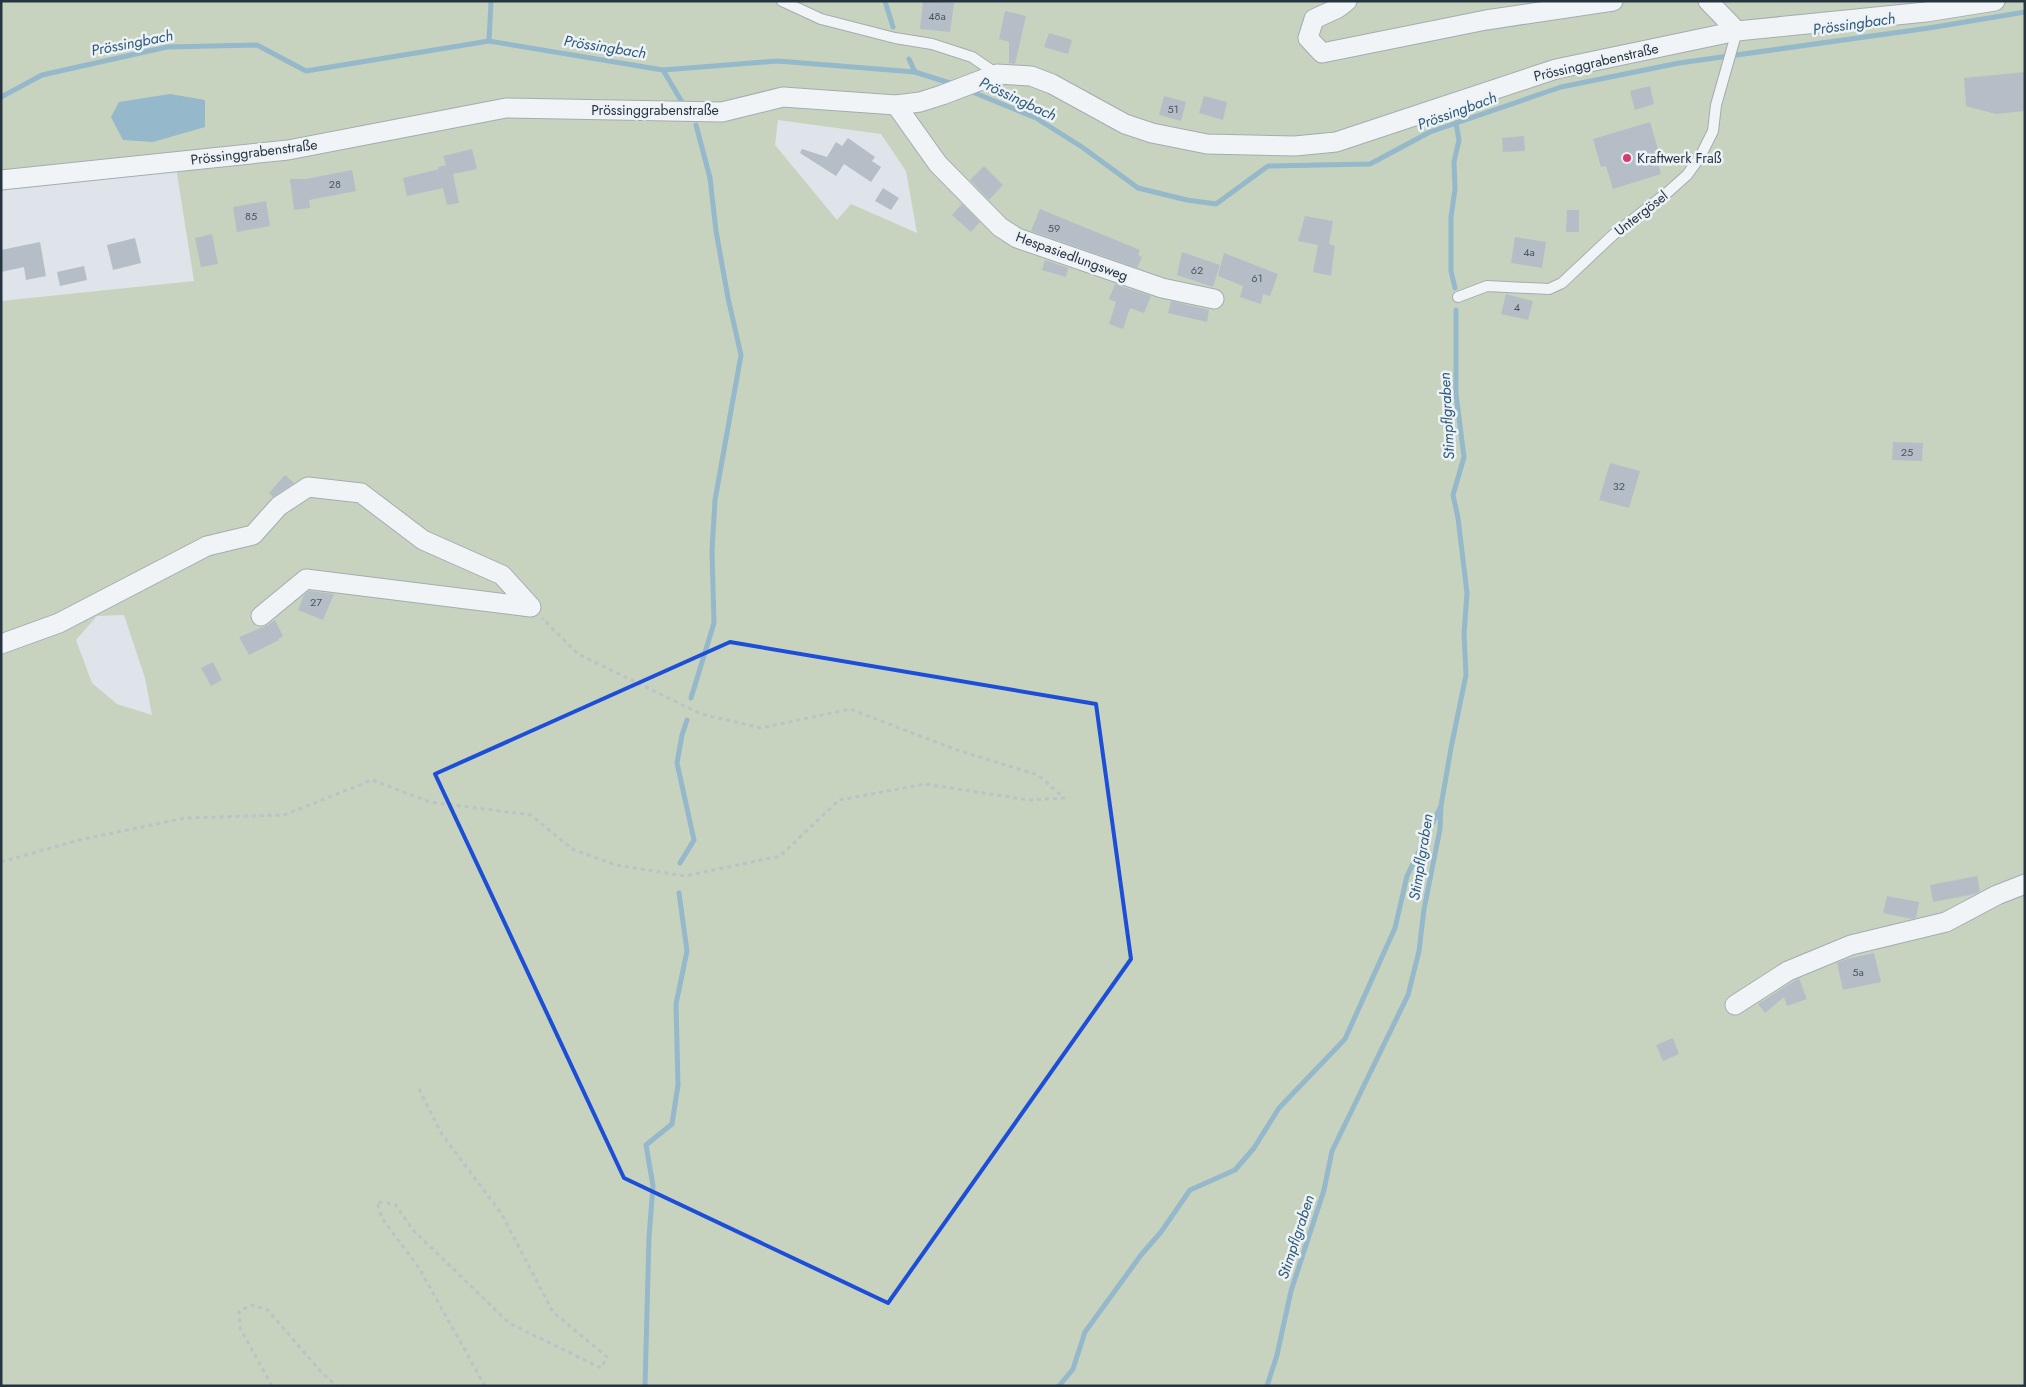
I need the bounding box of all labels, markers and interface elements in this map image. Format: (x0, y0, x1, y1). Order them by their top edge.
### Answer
water label: Prössingbach (1811, 7, 1897, 41)
house number: 48a (928, 8, 946, 24)
water label: Prössingbach (89, 24, 175, 62)
water label: Prössingbach (562, 30, 648, 64)
street label: Prössinggrabenstraße (1532, 38, 1660, 86)
water label: Prössingbach (976, 71, 1060, 127)
water label: Prössingbach (1414, 86, 1500, 136)
street label: Prössinggrabenstraße (591, 100, 719, 120)
house number: 51 (1167, 101, 1179, 117)
street label: Prössinggrabenstraße (189, 134, 319, 170)
place label: Kraftwerk Fraß (1637, 148, 1722, 168)
marker: Kraftwerk Fraß (1621, 152, 1633, 164)
house number: 28 (329, 176, 341, 192)
street label: Untergösel (1610, 186, 1672, 240)
house number: 85 (245, 208, 257, 224)
house number: 59 (1048, 220, 1060, 236)
street label: Hespasiedlungsweg (1013, 226, 1131, 286)
house number: 4a (1523, 244, 1535, 260)
house number: 62 (1191, 262, 1203, 278)
house number: 61 (1251, 270, 1263, 286)
house number: 4 (1514, 299, 1521, 315)
water label: Stimpflgraben (1434, 372, 1460, 460)
house number: 25 (1901, 444, 1913, 460)
house number: 32 (1613, 478, 1625, 494)
house number: 27 (310, 594, 322, 610)
water label: Stimpflgraben (1403, 812, 1439, 902)
house number: 5a (1852, 964, 1864, 980)
water label: Stimpflgraben (1272, 1192, 1320, 1282)

